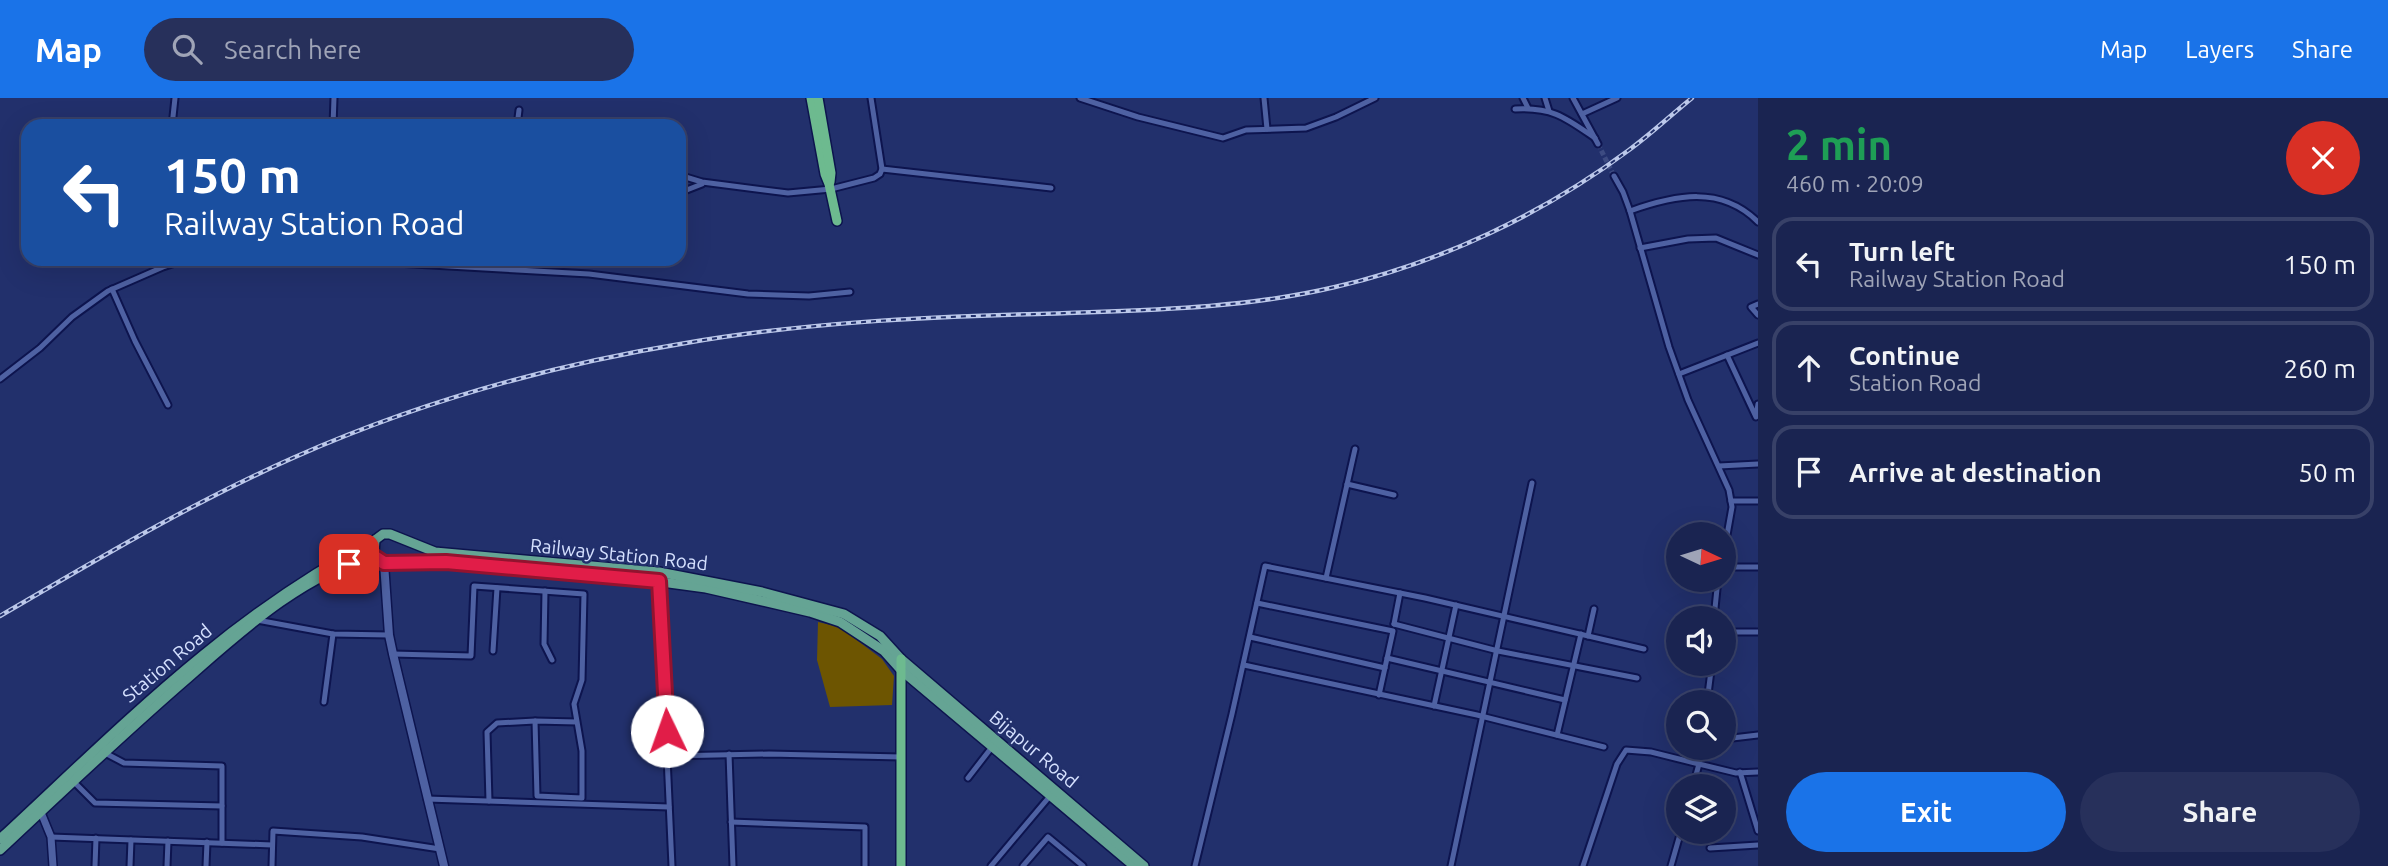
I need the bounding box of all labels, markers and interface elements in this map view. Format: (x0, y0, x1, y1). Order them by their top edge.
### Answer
search box (144, 18, 634, 81)
icon: search (168, 30, 206, 68)
text: Map (35, 31, 102, 68)
text: Search here (224, 35, 362, 64)
text: Map (2100, 36, 2147, 63)
text: Layers (2185, 36, 2254, 63)
text: Share (2292, 36, 2353, 63)
text: 2 min (1786, 121, 1892, 168)
button: close (2286, 121, 2360, 195)
icon: left (49, 147, 140, 238)
text: 150 m (164, 147, 301, 202)
text: 460 m · 20:09 (1786, 171, 1924, 196)
text: Railway Station Road (164, 205, 465, 241)
text: Turn left (1849, 237, 1955, 266)
icon: left (1790, 245, 1828, 283)
text: 150 m (2284, 250, 2356, 279)
text: Railway Station Road (1849, 266, 2065, 291)
text: Continue (1849, 341, 1960, 370)
icon: ahead (1790, 349, 1828, 387)
text: 260 m (2284, 354, 2356, 383)
text: Station Road (1849, 370, 1981, 395)
icon: arrive (1790, 453, 1828, 491)
text: Arrive at destination (1849, 458, 2102, 487)
text: 50 m (2298, 458, 2356, 487)
north arrow (1666, 522, 1736, 592)
map controls (1666, 522, 1736, 844)
pin (319, 534, 379, 594)
street label: Railway Station Road (529, 534, 709, 574)
icon: arrive (330, 545, 368, 583)
button: sound (1666, 606, 1736, 676)
street label: Station Road (118, 619, 216, 707)
button: search (1666, 690, 1736, 760)
position arrow (630, 694, 704, 768)
street label: Bijapur Road (985, 706, 1083, 792)
button: Exit (1786, 772, 2066, 852)
button: Share (2080, 772, 2360, 852)
button: layers (1666, 774, 1736, 844)

